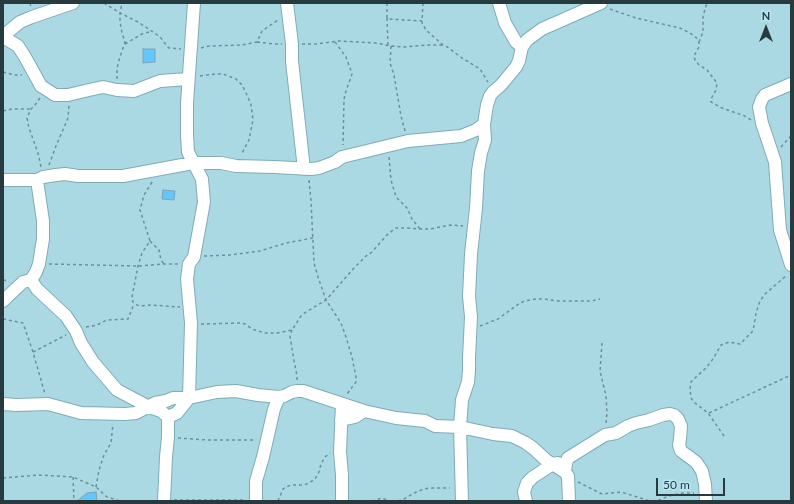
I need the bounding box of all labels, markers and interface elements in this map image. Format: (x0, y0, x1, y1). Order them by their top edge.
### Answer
north arrow (746, 8, 786, 48)
text: N (762, 9, 770, 22)
scale bar (658, 470, 727, 496)
text: 50 m (663, 477, 690, 492)

